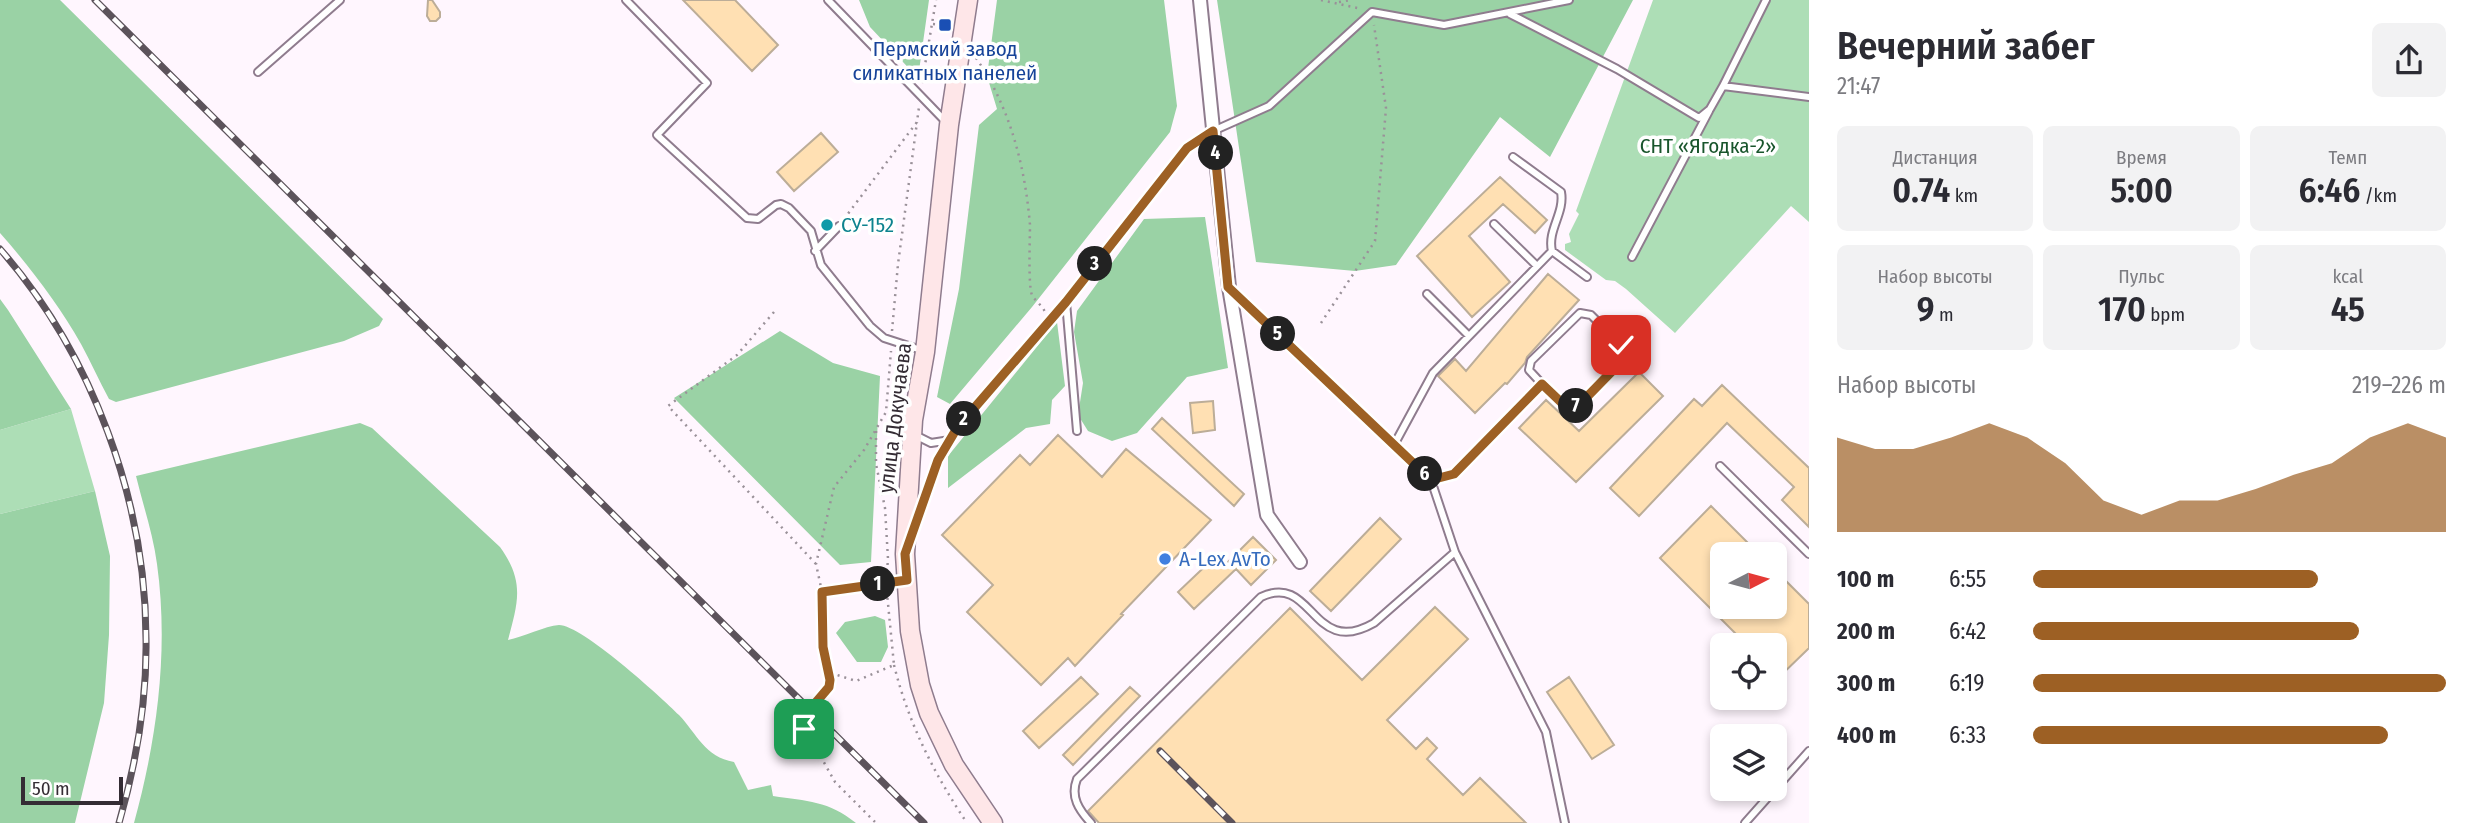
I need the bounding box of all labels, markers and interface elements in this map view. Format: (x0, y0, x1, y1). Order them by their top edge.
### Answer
marker: Пермский завод силикатных панелей (937, 17, 953, 33)
text: Вечерний забег (1837, 23, 2095, 69)
button: share (2372, 23, 2446, 97)
place label: Пермский завод силикатных панелей (853, 36, 1037, 86)
text: 21:47 (1837, 72, 1880, 100)
park label: СНТ «Ягодка-2» (1640, 133, 1776, 159)
pin: 4 (1198, 136, 1234, 170)
text: 4 (1211, 141, 1220, 164)
text: Дистанция (1893, 146, 1978, 169)
text: Время (2116, 146, 2167, 169)
text: Темп (2328, 146, 2367, 169)
text: 0.74 (1892, 169, 1950, 211)
text: 5:00 (2110, 169, 2173, 211)
text: 6:46 (2299, 169, 2360, 211)
text: km (1950, 184, 1978, 207)
text: /km (2360, 184, 2397, 207)
place label: СУ-152 (841, 212, 894, 238)
marker: СУ-152 (819, 217, 835, 233)
pin: 3 (1078, 246, 1112, 282)
text: 3 (1090, 252, 1099, 275)
text: Набор высоты (1878, 265, 1993, 288)
text: Пульс (2118, 265, 2165, 288)
text: kcal (2332, 265, 2363, 288)
text: 9 (1917, 288, 1935, 330)
text: 170 (2098, 288, 2146, 330)
text: 45 (2331, 288, 2365, 330)
text: m (1935, 303, 1954, 326)
text: bpm (2146, 303, 2185, 326)
pin (1591, 315, 1651, 375)
pin: 5 (1260, 316, 1296, 352)
text: 5 (1273, 322, 1282, 345)
icon: check (1602, 326, 1640, 364)
street label: улица Докучаева (873, 341, 917, 495)
text: Набор высоты (1837, 371, 1976, 399)
text: 219–226 m (2352, 371, 2446, 399)
pin: 7 (1558, 388, 1594, 424)
text: 7 (1571, 394, 1580, 417)
pin: 2 (946, 402, 982, 436)
text: 2 (959, 407, 968, 430)
pin: 6 (1408, 456, 1442, 491)
text: 6 (1420, 462, 1429, 485)
north arrow (1710, 542, 1787, 620)
map controls (1710, 542, 1787, 801)
place label: A-Lex AvTo (1179, 546, 1271, 572)
marker: A-Lex AvTo (1157, 551, 1173, 567)
text: 100 m (1837, 565, 1894, 593)
text: 6:55 (1949, 565, 1986, 593)
pin: 1 (860, 566, 896, 602)
text: 1 (873, 572, 882, 595)
text: 200 m (1837, 617, 1895, 645)
text: 6:42 (1949, 617, 1986, 645)
button: locate (1710, 633, 1787, 710)
text: 300 m (1837, 669, 1895, 697)
text: 6:19 (1949, 669, 1985, 697)
pin (774, 699, 834, 759)
icon: arrive (785, 710, 823, 748)
text: 400 m (1837, 721, 1896, 749)
text: 6:33 (1949, 721, 1986, 749)
button: layers (1710, 724, 1787, 801)
scale bar (21, 774, 122, 806)
text: 50 m (32, 777, 70, 800)

